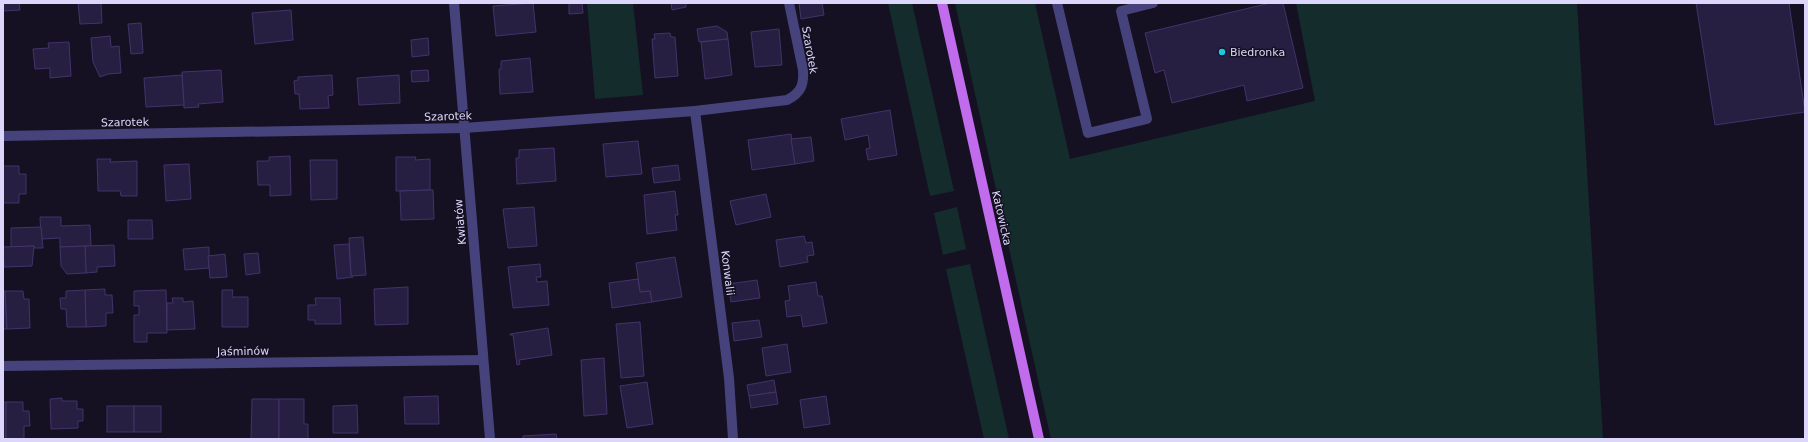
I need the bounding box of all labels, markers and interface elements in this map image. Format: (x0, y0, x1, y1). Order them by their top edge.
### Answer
street label: Szarotek (799, 25, 820, 75)
place label: Biedronka (1230, 46, 1285, 59)
marker: Biedronka (1217, 47, 1227, 57)
street label: Szarotek (424, 109, 473, 124)
street label: Szarotek (101, 116, 150, 129)
street label: Katowicka (989, 189, 1014, 247)
street label: Kwiatów (452, 198, 469, 245)
street label: Konwalii (718, 250, 737, 296)
street label: Jaśminów (216, 345, 269, 358)

